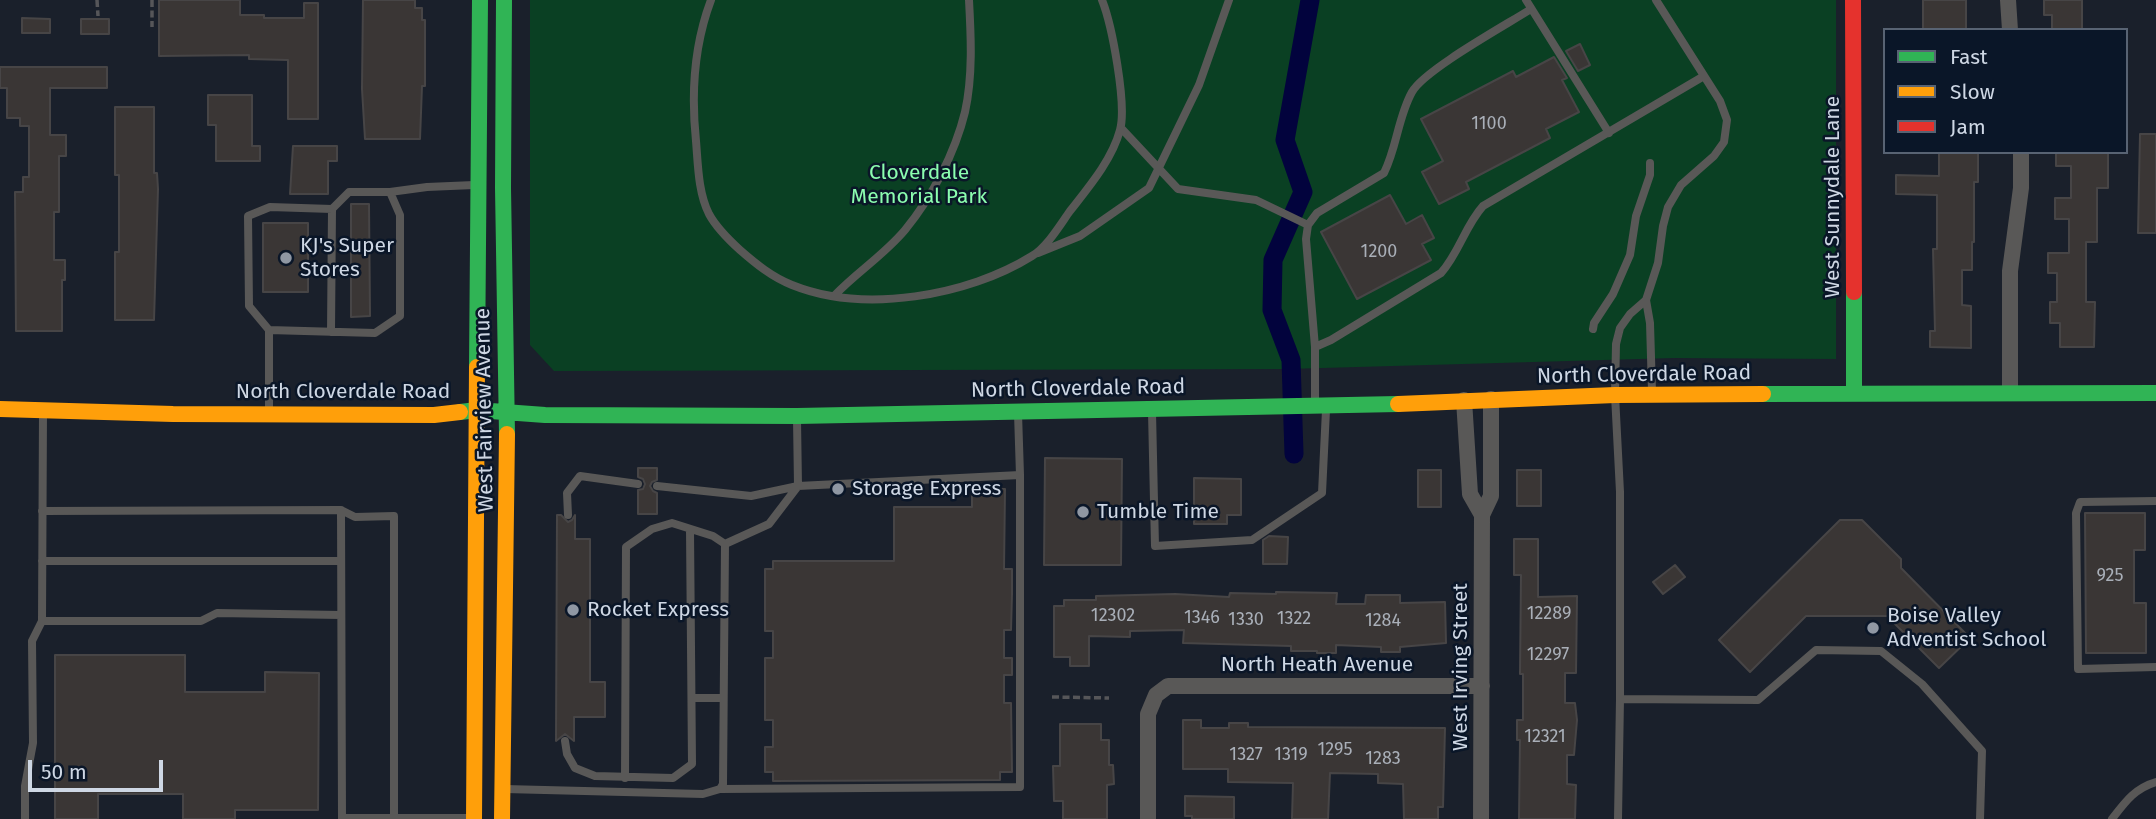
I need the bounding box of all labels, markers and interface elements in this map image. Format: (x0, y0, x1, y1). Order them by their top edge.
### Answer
legend (1883, 28, 2128, 154)
text: Fast (1950, 44, 1988, 70)
text: Slow (1950, 79, 1995, 105)
street label: West Sunnydale Lane (1820, 96, 1846, 298)
house number: 1100 (1471, 113, 1507, 135)
text: Jam (1950, 114, 1986, 140)
park label: Cloverdale Memorial Park (851, 160, 987, 210)
place label: KJ's Super Stores (300, 233, 394, 283)
house number: 1200 (1361, 241, 1397, 263)
marker: KJ's Super Stores (278, 250, 294, 266)
street label: West Fairview Avenue (471, 308, 499, 512)
street label: North Cloverdale Road (1537, 361, 1751, 389)
street label: North Cloverdale Road (971, 375, 1185, 403)
street label: North Cloverdale Road (236, 379, 450, 405)
place label: Storage Express (852, 476, 1001, 502)
marker: Storage Express (830, 481, 846, 497)
place label: Tumble Time (1097, 499, 1219, 525)
marker: Tumble Time (1075, 504, 1091, 520)
house number: 925 (2097, 565, 2123, 587)
street label: West Irving Street (1448, 583, 1474, 751)
place label: Rocket Express (587, 597, 729, 623)
marker: Rocket Express (565, 602, 581, 618)
house number: 12289 (1527, 603, 1571, 625)
place label: Boise Valley Adventist School (1887, 603, 2047, 653)
house number: 12302 (1091, 605, 1135, 627)
house number: 1346 (1184, 607, 1220, 629)
house number: 1322 (1277, 608, 1311, 630)
house number: 1330 (1228, 609, 1264, 631)
house number: 1284 (1365, 610, 1401, 632)
marker: Boise Valley Adventist School (1865, 620, 1881, 636)
house number: 12297 (1527, 644, 1569, 666)
street label: North Heath Avenue (1221, 652, 1413, 678)
house number: 12321 (1524, 726, 1566, 748)
house number: 1295 (1318, 739, 1352, 761)
house number: 1327 (1229, 744, 1263, 766)
house number: 1319 (1274, 744, 1308, 766)
scale bar (32, 746, 166, 790)
house number: 1283 (1365, 748, 1401, 770)
text: 50 m (41, 759, 87, 785)

